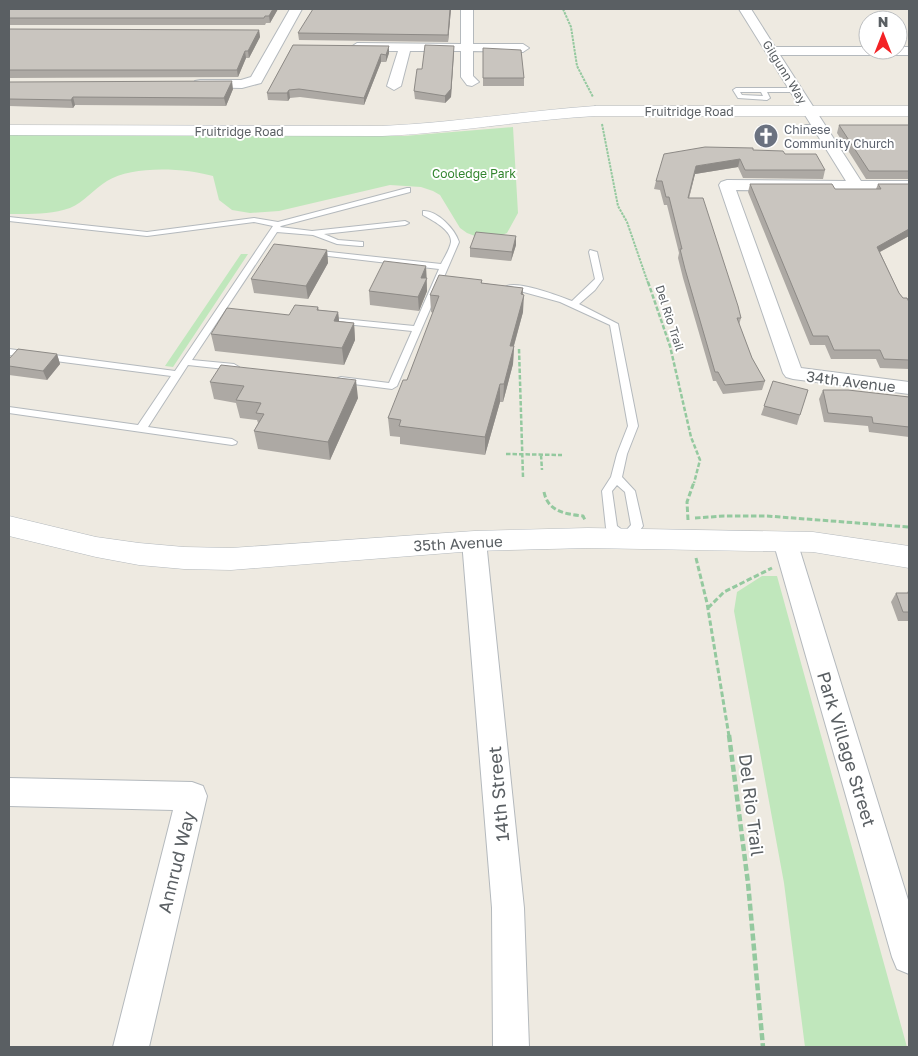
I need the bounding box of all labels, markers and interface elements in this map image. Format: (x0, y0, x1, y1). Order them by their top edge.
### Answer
north arrow (858, 10, 908, 60)
text: N (878, 13, 888, 30)
street label: Gilgunn Way (760, 37, 811, 107)
street label: Fruitridge Road (644, 104, 734, 119)
place label: Chinese Community Church (784, 122, 895, 151)
church icon: Chinese Community Church (753, 123, 779, 149)
street label: Fruitridge Road (194, 124, 284, 139)
park label: Cooledge Park (432, 166, 516, 181)
street label: Del Rio Trail (652, 283, 688, 353)
street label: 34th Avenue (805, 367, 897, 395)
street label: 35th Avenue (413, 532, 503, 554)
street label: Park Village Street (813, 669, 881, 829)
street label: 14th Street (483, 745, 513, 843)
street label: Del Rio Trail (735, 753, 769, 858)
street label: Annrud Way (153, 809, 199, 915)

